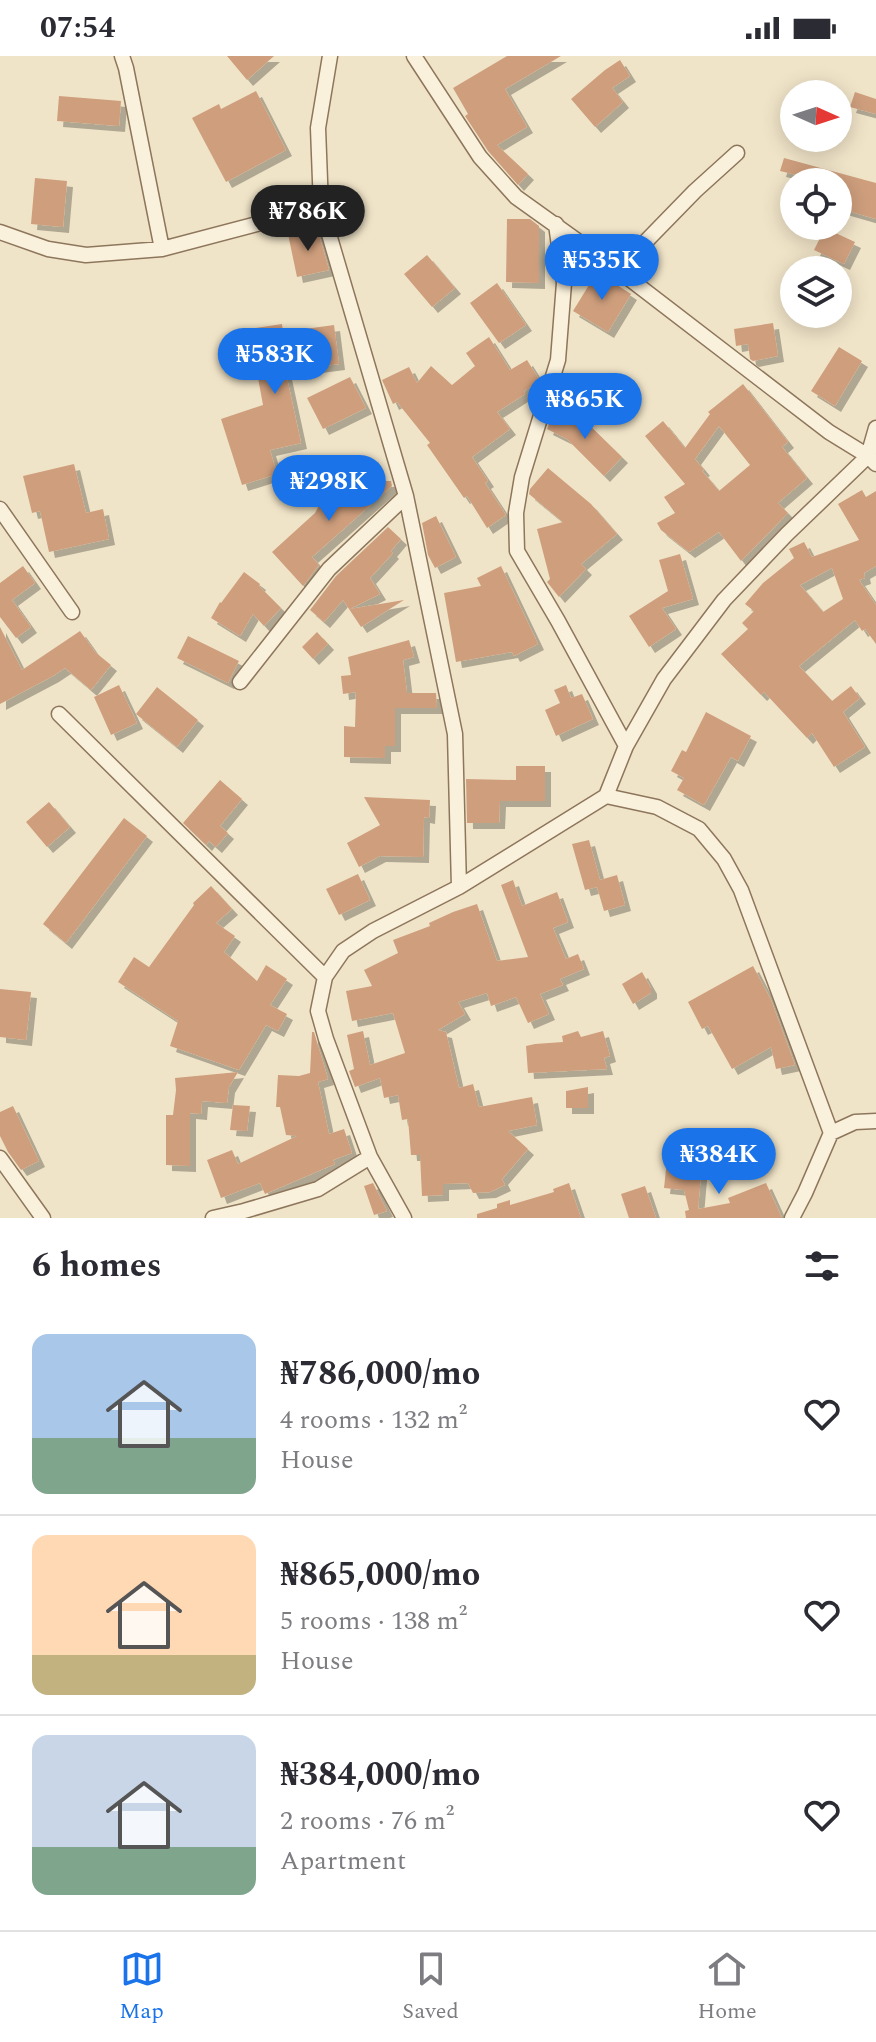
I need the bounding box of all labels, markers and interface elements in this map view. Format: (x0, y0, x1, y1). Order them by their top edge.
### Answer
text: 07:54 (40, 5, 115, 51)
north arrow (780, 80, 852, 152)
map controls (780, 80, 852, 328)
button: locate (780, 168, 852, 240)
pin: ₦786K (252, 185, 364, 253)
text: ₦786K (269, 191, 347, 231)
pin: ₦535K (546, 234, 658, 302)
text: ₦535K (563, 240, 641, 280)
button: layers (780, 256, 852, 328)
pin: ₦583K (219, 328, 331, 396)
text: ₦583K (236, 334, 314, 374)
pin: ₦865K (529, 373, 641, 441)
text: ₦865K (546, 379, 624, 419)
pin: ₦298K (273, 455, 385, 523)
text: ₦298K (290, 461, 368, 501)
pin: ₦384K (663, 1128, 775, 1196)
text: ₦384K (680, 1134, 758, 1174)
text: 6 homes (32, 1240, 162, 1292)
icon: filters (800, 1244, 844, 1288)
text: ₦786,000/mo (280, 1348, 480, 1400)
icon: home (96, 1366, 192, 1462)
icon: heart (800, 1392, 844, 1436)
text: 4 rooms · 132 m² (280, 1400, 467, 1440)
text: House (280, 1440, 354, 1480)
text: ₦865,000/mo (280, 1549, 480, 1601)
icon: home (96, 1567, 192, 1663)
icon: heart (800, 1593, 844, 1637)
text: 5 rooms · 138 m² (280, 1601, 467, 1641)
text: House (280, 1641, 354, 1681)
text: ₦384,000/mo (280, 1749, 480, 1801)
icon: home (96, 1767, 192, 1863)
icon: heart (800, 1793, 844, 1837)
text: 2 rooms · 76 m² (280, 1801, 454, 1841)
text: Apartment (280, 1841, 406, 1881)
tab: Map (119, 1947, 164, 2028)
tab: Saved (402, 1947, 459, 2028)
tab: Home (697, 1947, 757, 2028)

